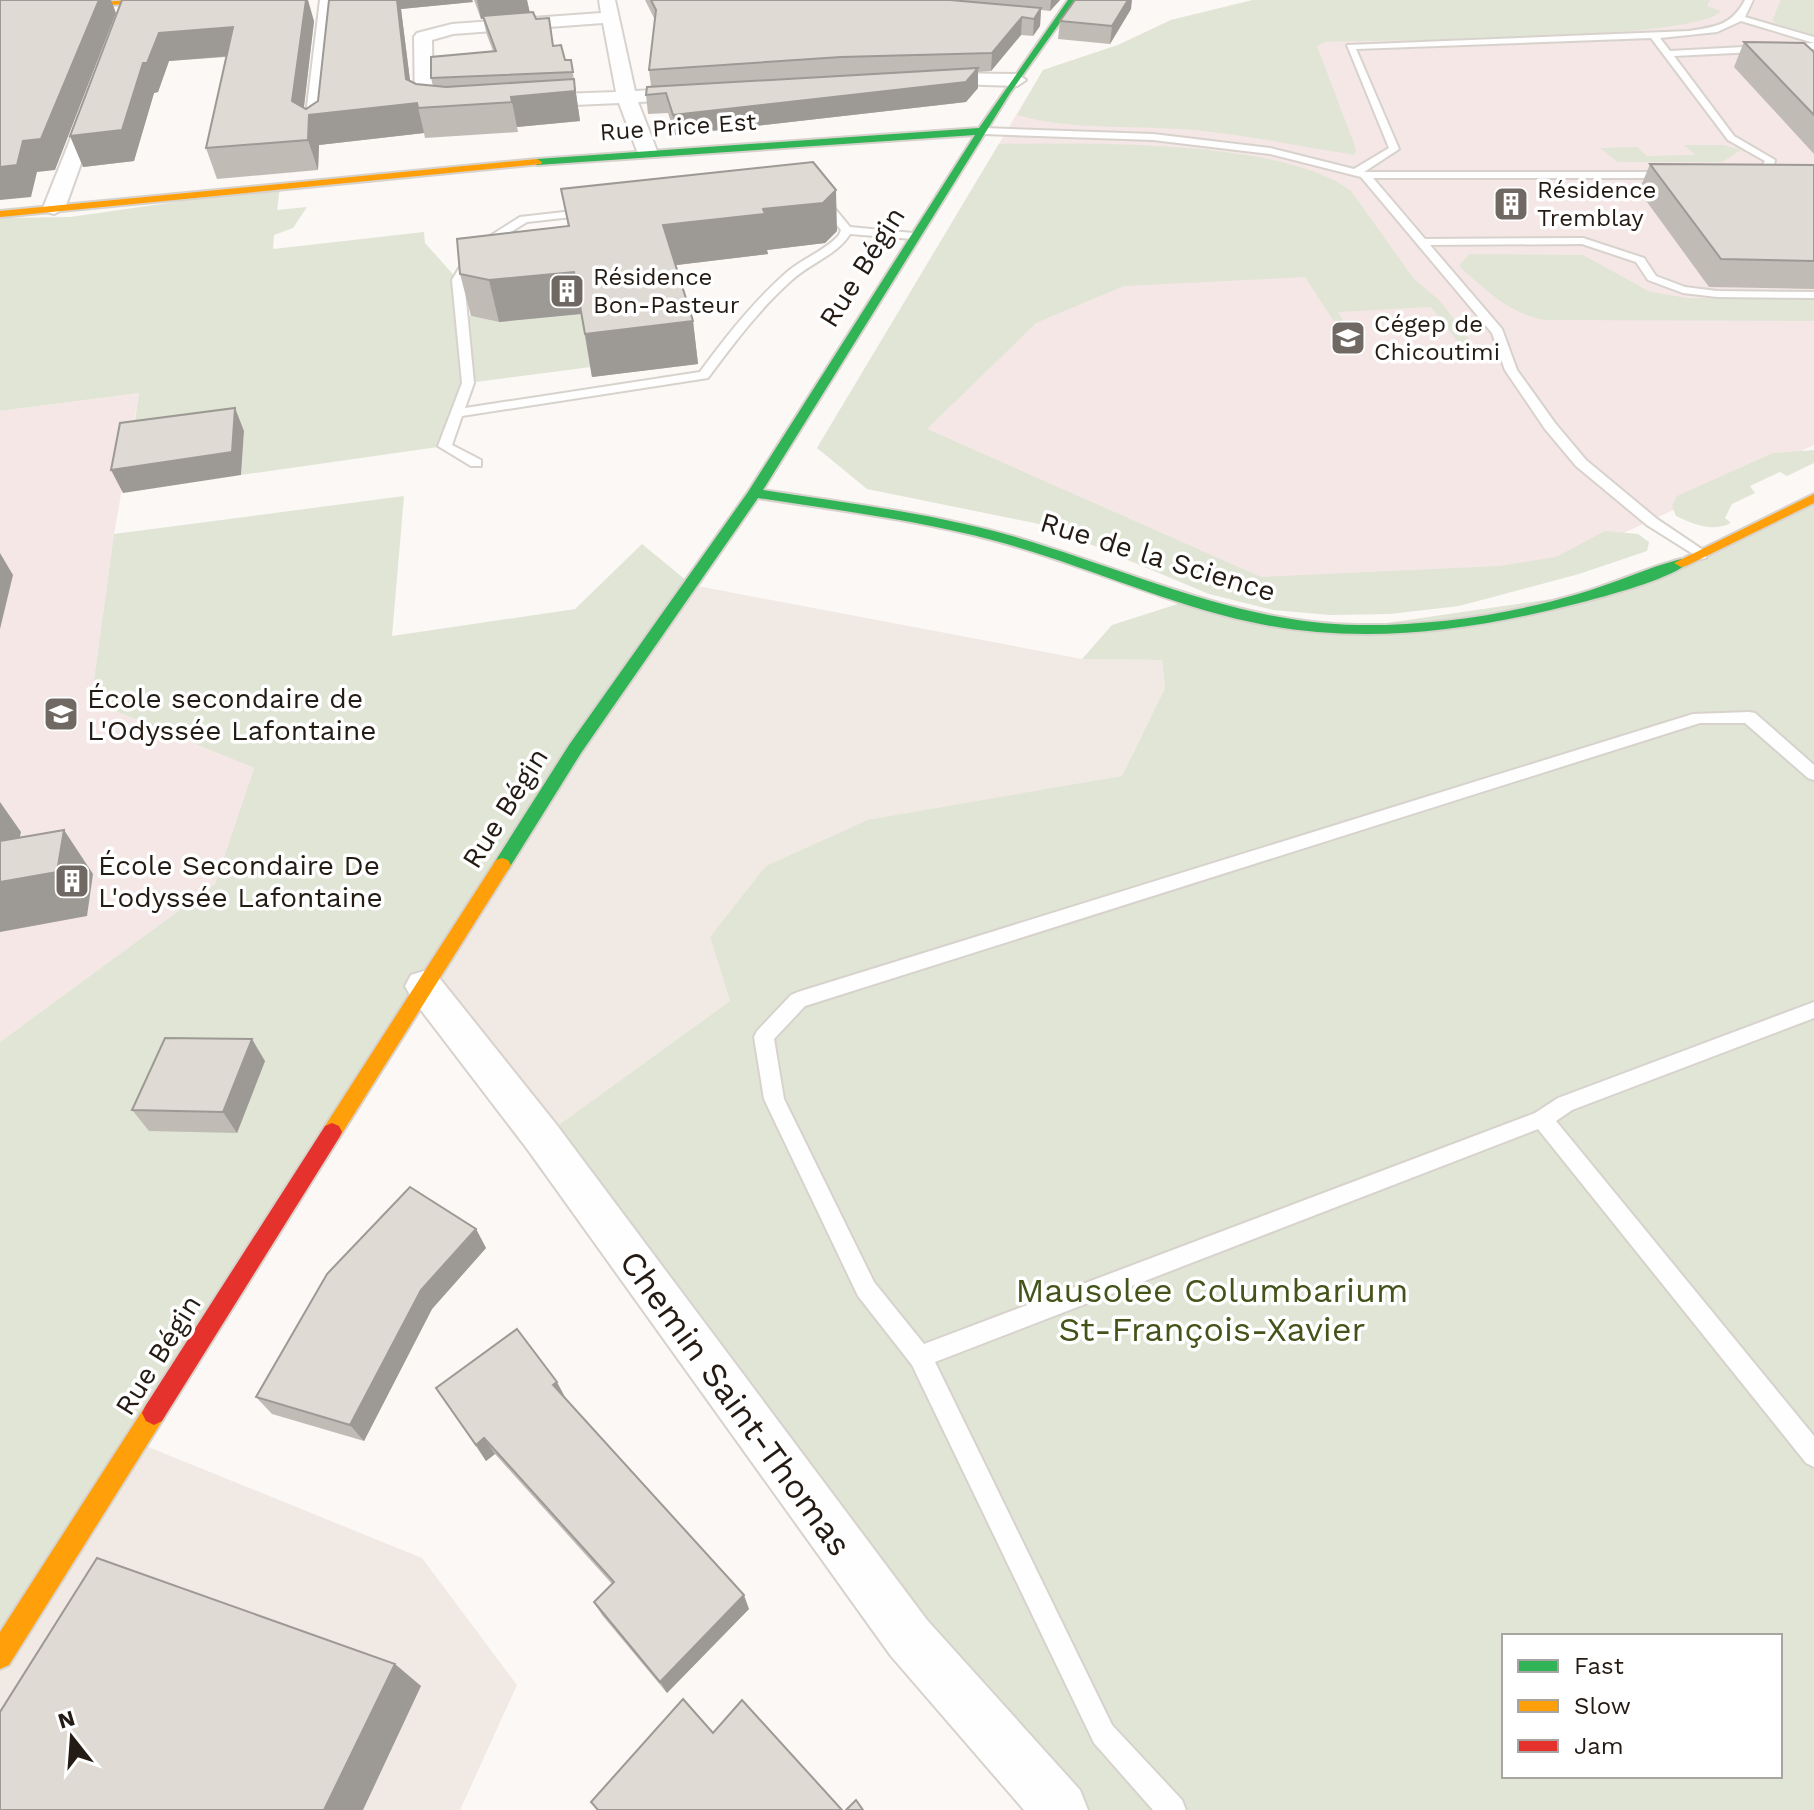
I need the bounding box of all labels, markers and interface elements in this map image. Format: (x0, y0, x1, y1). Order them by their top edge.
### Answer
street label: Rue Price Est (599, 108, 757, 146)
place label: Résidence Tremblay (1537, 176, 1656, 232)
building icon: Résidence Tremblay (1492, 185, 1530, 223)
street label: Rue Bégin (812, 201, 912, 333)
place label: Résidence Bon-Pasteur (593, 263, 740, 319)
building icon: Résidence Bon-Pasteur (548, 272, 586, 310)
place label: Cégep de Chicoutimi (1374, 310, 1500, 366)
school or university icon: Cégep de Chicoutimi (1329, 319, 1367, 357)
street label: Rue de la Science (1036, 506, 1280, 608)
place label: École secondaire de L'Odyssée Lafontaine (87, 682, 376, 747)
school or university icon: École secondaire de L'Odyssée Lafontaine (42, 695, 80, 733)
street label: Rue Bégin (455, 742, 555, 874)
place label: École Secondaire De L'odyssée Lafontaine (98, 849, 383, 914)
building icon: École Secondaire De L'odyssée Lafontaine (53, 862, 91, 900)
street label: Chemin Saint-Thomas (612, 1243, 860, 1563)
park label: Mausolee Columbarium St-François-Xavier (1016, 1270, 1408, 1349)
street label: Rue Bégin (108, 1289, 208, 1421)
legend (1502, 1634, 1782, 1778)
text: Fast (1574, 1652, 1624, 1680)
text: Slow (1574, 1692, 1631, 1720)
north arrow (32, 1698, 112, 1778)
text: N (55, 1705, 78, 1734)
text: Jam (1574, 1732, 1624, 1760)

